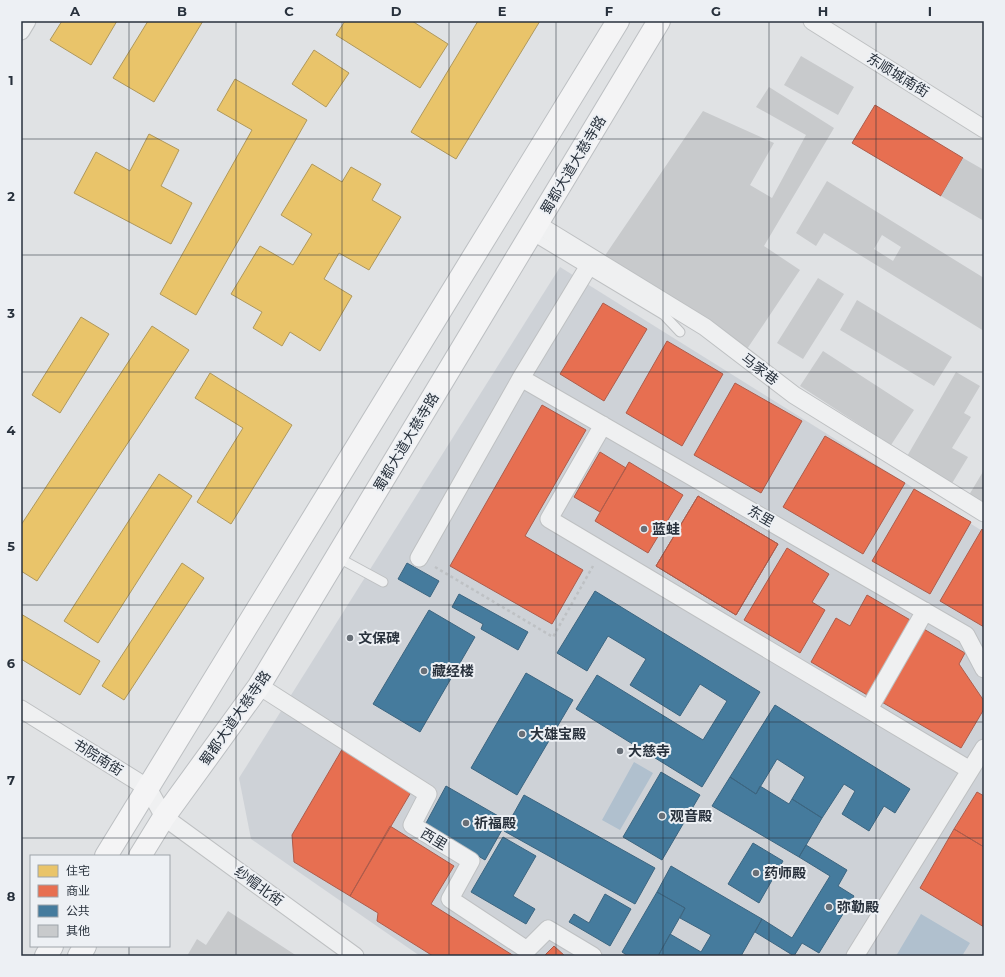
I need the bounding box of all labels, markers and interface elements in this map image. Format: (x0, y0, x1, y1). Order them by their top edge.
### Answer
text: A (69, 3, 81, 19)
text: B (177, 3, 187, 19)
text: C (284, 3, 294, 19)
text: D (391, 3, 402, 19)
text: E (498, 3, 507, 19)
text: F (605, 3, 613, 19)
text: G (711, 3, 721, 19)
text: H (818, 3, 828, 19)
text: I (928, 3, 932, 19)
street label: 东顺城南街 (864, 49, 932, 101)
text: 1 (8, 72, 14, 88)
street label: 蜀都大道大慈寺路 (536, 112, 610, 218)
text: 2 (7, 188, 15, 204)
text: 3 (6, 305, 15, 321)
street label: 马家巷 (738, 349, 782, 389)
street label: 蜀都大道大慈寺路 (369, 389, 443, 495)
text: 4 (7, 422, 16, 438)
street label: 东里 (744, 501, 778, 531)
place label: 蓝蛙 (652, 520, 680, 538)
marker: 蓝蛙 (639, 524, 649, 534)
text: 5 (7, 538, 15, 554)
place label: 文保碑 (358, 629, 400, 647)
marker: 文保碑 (345, 633, 355, 643)
text: 6 (7, 655, 16, 671)
place label: 藏经楼 (432, 662, 474, 680)
marker: 藏经楼 (419, 666, 429, 676)
street label: 蜀都大道大慈寺路 (196, 667, 274, 769)
place label: 大雄宝殿 (530, 725, 586, 743)
marker: 大雄宝殿 (517, 729, 527, 739)
street label: 书院南街 (69, 735, 127, 779)
place label: 大慈寺 (628, 742, 670, 760)
marker: 大慈寺 (615, 746, 625, 756)
text: 7 (7, 772, 15, 788)
place label: 观音殿 (670, 807, 712, 825)
marker: 观音殿 (657, 811, 667, 821)
place label: 祈福殿 (474, 814, 516, 832)
marker: 祈福殿 (461, 818, 471, 828)
street label: 西里 (417, 824, 451, 854)
legend (30, 855, 170, 947)
street label: 纱帽北街 (231, 862, 287, 910)
text: 住宅 (66, 863, 90, 878)
place label: 药师殿 (764, 864, 806, 882)
marker: 药师殿 (751, 868, 761, 878)
text: 商业 (66, 883, 90, 898)
text: 8 (7, 888, 16, 904)
place label: 弥勒殿 (837, 898, 879, 916)
marker: 弥勒殿 (824, 902, 834, 912)
text: 公共 (66, 903, 90, 918)
text: 其他 (66, 923, 90, 938)

